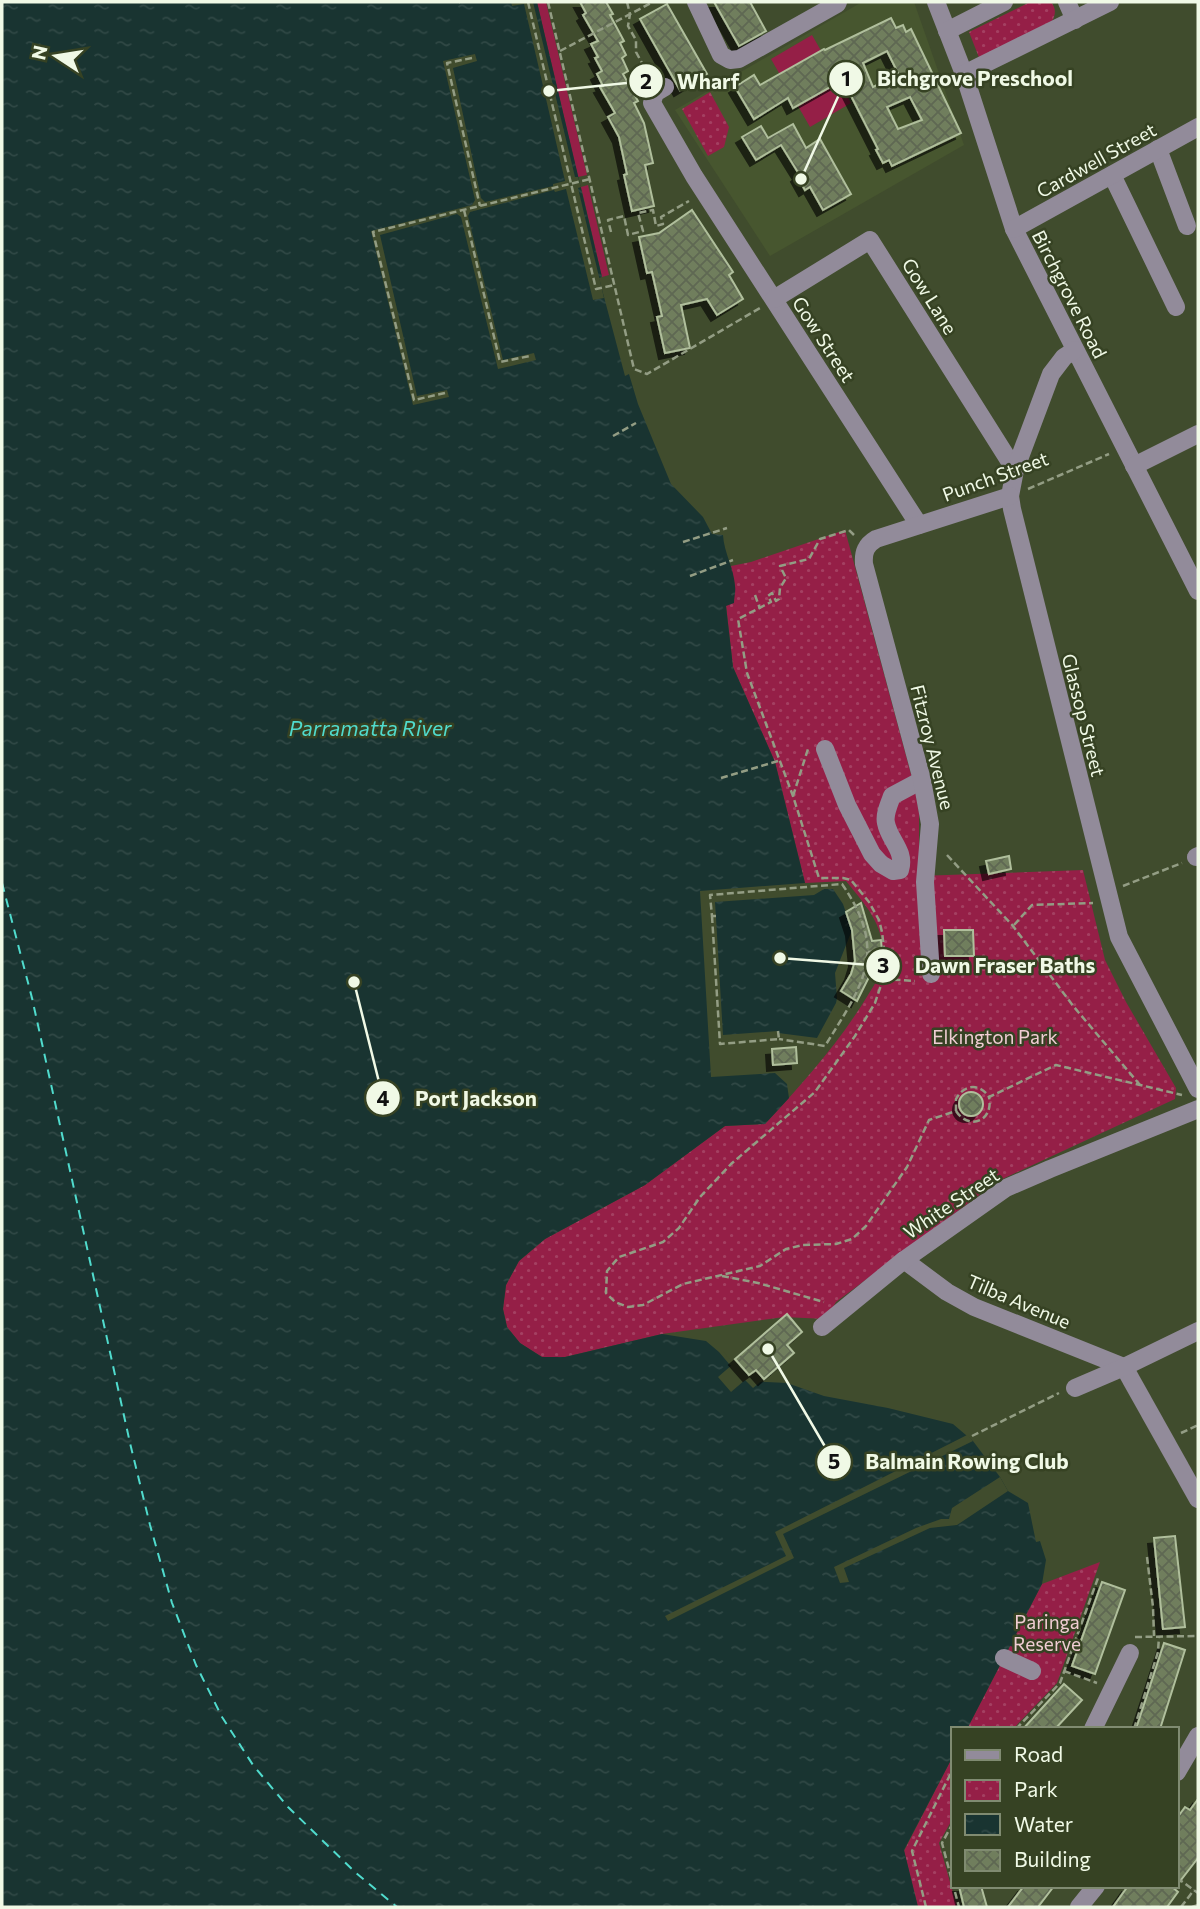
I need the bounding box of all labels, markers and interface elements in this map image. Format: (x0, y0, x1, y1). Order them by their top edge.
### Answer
north arrow (21, 21, 91, 91)
text: N (26, 43, 52, 62)
callout: Bichgrove Preschool (828, 58, 1087, 100)
callout: Wharf (628, 60, 753, 102)
text: 1 (841, 65, 851, 90)
text: Bichgrove Preschool (877, 65, 1073, 90)
text: 2 (640, 68, 652, 93)
text: Wharf (677, 68, 740, 93)
street label: Cardwell Street (1032, 118, 1160, 202)
street label: Birchgrove Road (1028, 226, 1112, 362)
street label: Gow Lane (898, 254, 962, 338)
street label: Gow Street (788, 292, 860, 386)
street label: Punch Street (939, 446, 1051, 506)
street label: Glassop Street (1058, 651, 1110, 779)
street label: Fitzroy Avenue (906, 682, 960, 812)
water label: Parramatta River (289, 715, 452, 740)
callout: Dawn Fraser Baths (866, 945, 1109, 987)
text: 3 (877, 952, 889, 977)
text: Dawn Fraser Baths (915, 952, 1095, 977)
park label: Elkington Park (932, 1025, 1058, 1048)
callout: Port Jackson (366, 1077, 550, 1119)
text: 4 (377, 1085, 390, 1110)
text: Port Jackson (415, 1085, 537, 1110)
street label: White Street (899, 1163, 1003, 1243)
street label: Tilba Avenue (964, 1269, 1074, 1333)
callout: Balmain Rowing Club (817, 1441, 1083, 1483)
text: 5 (828, 1448, 840, 1473)
text: Balmain Rowing Club (865, 1448, 1069, 1473)
park label: Paringa Reserve (1013, 1610, 1081, 1655)
legend (951, 1727, 1179, 1888)
text: Road (1014, 1741, 1063, 1766)
text: Park (1014, 1776, 1058, 1801)
text: Water (1014, 1811, 1073, 1836)
text: Building (1014, 1846, 1091, 1871)

